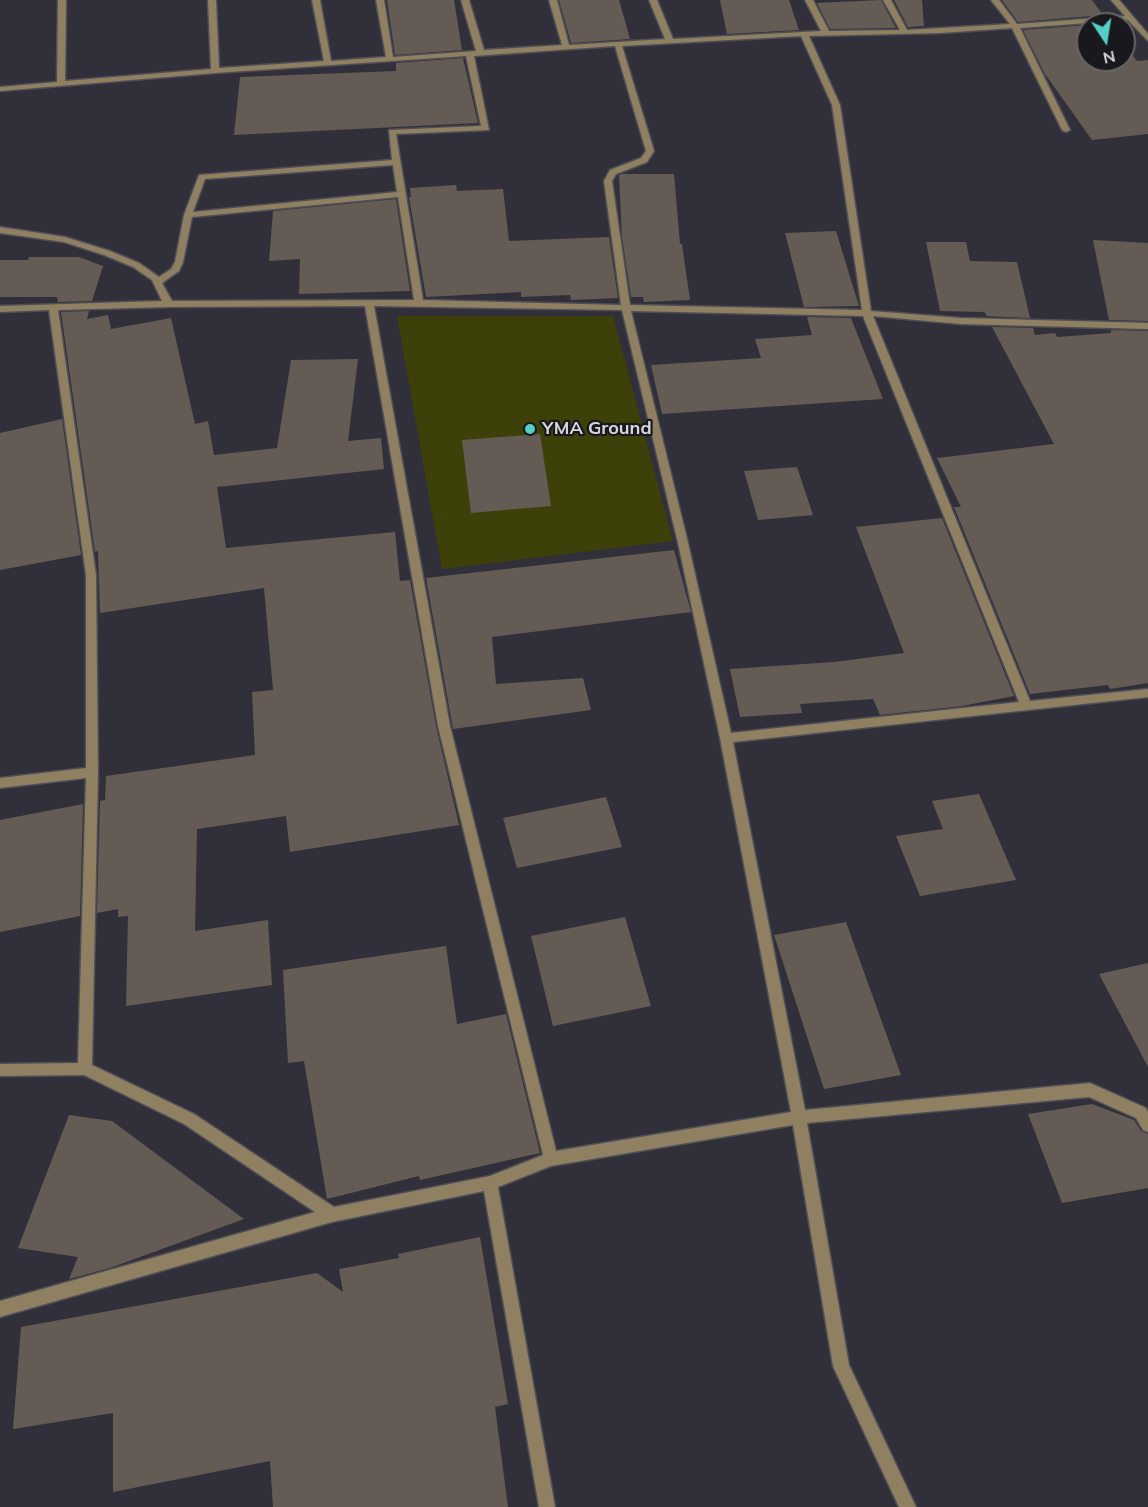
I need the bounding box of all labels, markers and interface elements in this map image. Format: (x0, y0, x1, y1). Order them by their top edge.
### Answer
north arrow (1076, 12, 1136, 72)
text: N (1101, 47, 1117, 69)
place label: YMA Ground (542, 418, 652, 440)
marker: YMA Ground (523, 422, 537, 436)

